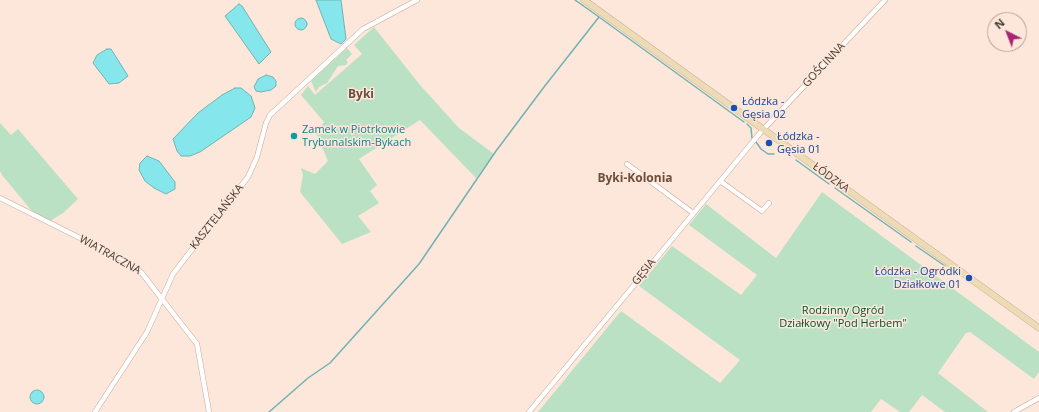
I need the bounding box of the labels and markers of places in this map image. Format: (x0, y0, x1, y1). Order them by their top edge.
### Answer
place label: Łódzka - Gęsia 02 (742, 95, 786, 121)
marker: Łódzka - Gęsia 02 (729, 103, 739, 113)
place label: Zamek w Piotrkowie Trybunalskim-Bykach (302, 123, 411, 149)
place label: Łódzka - Gęsia 01 (777, 130, 821, 156)
marker: Zamek w Piotrkowie Trybunalskim-Bykach (289, 131, 299, 141)
marker: Łódzka - Gęsia 01 (764, 138, 774, 148)
place label: Łódzka - Ogródki Działkowe 01 (875, 265, 961, 291)
marker: Łódzka - Ogródki Działkowe 01 (964, 273, 974, 283)

